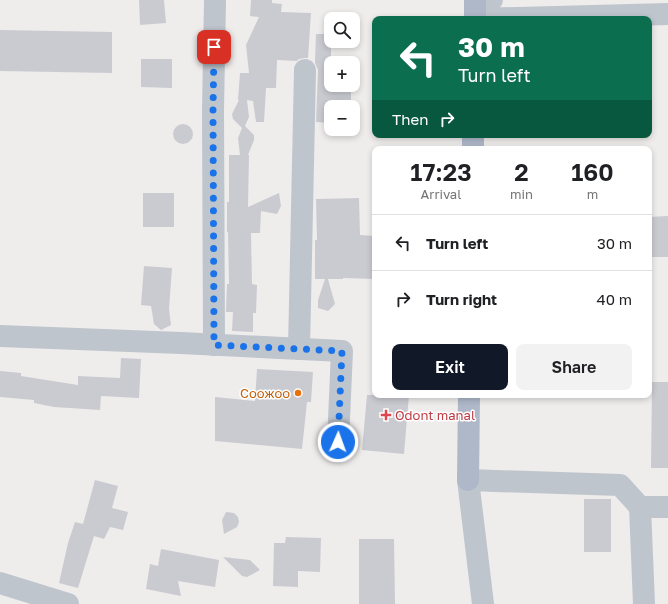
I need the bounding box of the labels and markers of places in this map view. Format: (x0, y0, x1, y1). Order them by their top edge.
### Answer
pin (197, 30, 231, 64)
place label: Соожоо (240, 385, 290, 401)
marker: Соожоо (293, 388, 303, 398)
place label: Odont manal (395, 407, 475, 423)
marker: Odont manal (380, 409, 392, 421)

